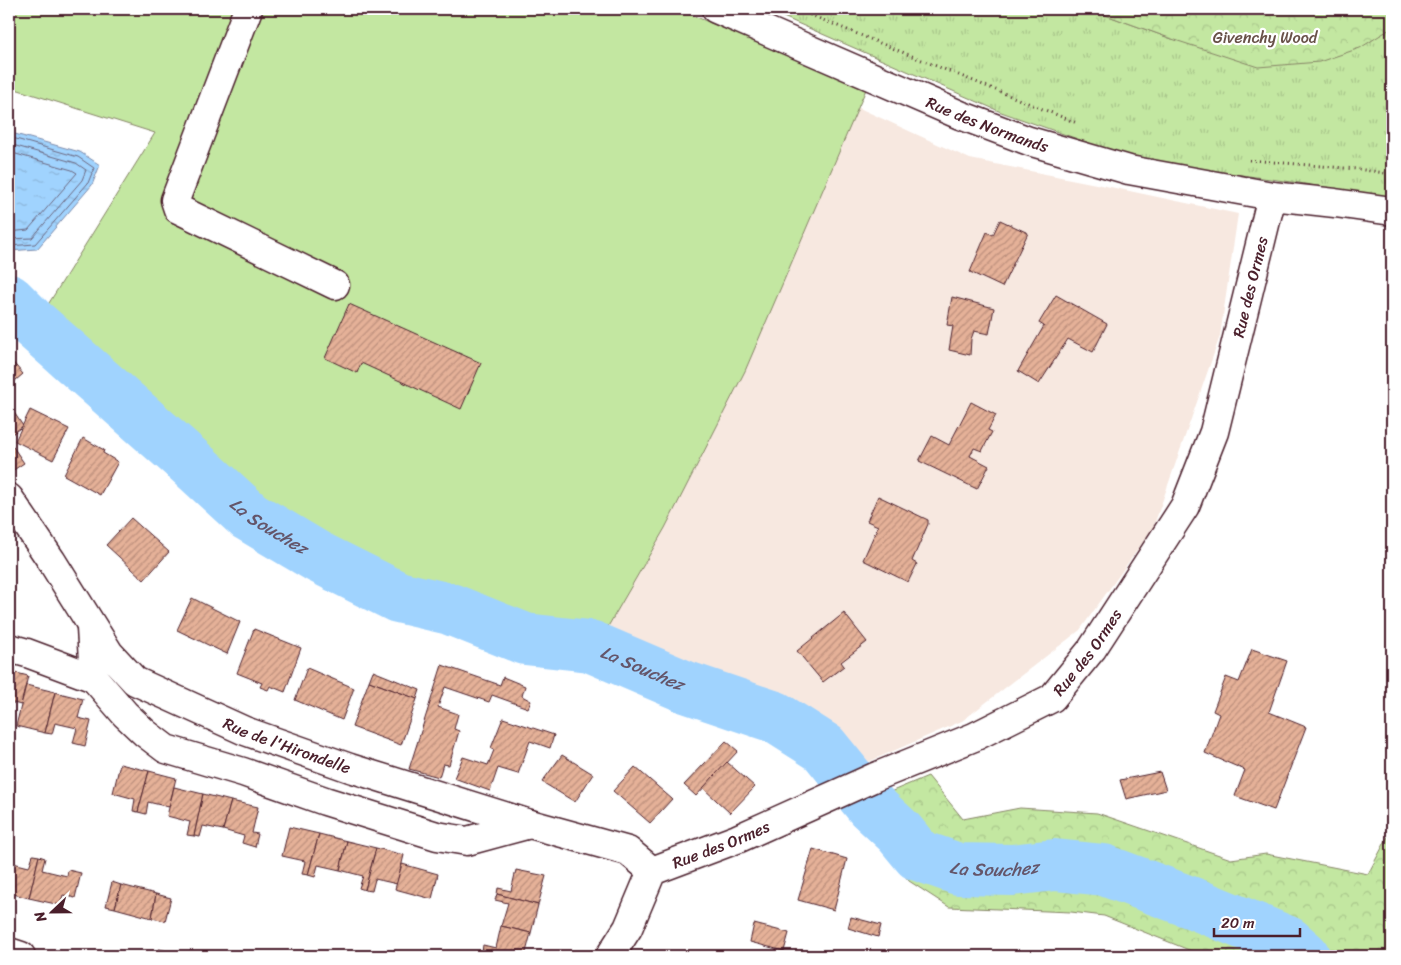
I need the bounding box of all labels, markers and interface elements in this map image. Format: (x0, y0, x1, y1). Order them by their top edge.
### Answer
park label: Givenchy Wood (1213, 23, 1319, 52)
street label: Rue des Normands (921, 88, 1052, 161)
street label: Rue des Ormes (1224, 233, 1277, 341)
water label: La Souchez (222, 489, 316, 565)
street label: Rue des Ormes (1045, 602, 1130, 703)
water label: La Souchez (595, 636, 691, 701)
street label: Rue de l'Hirondelle (218, 709, 355, 782)
street label: Rue des Ormes (668, 812, 775, 877)
water label: La Souchez (945, 851, 1043, 886)
north arrow (28, 888, 78, 938)
scale bar (1214, 905, 1300, 937)
text: N (27, 907, 54, 927)
text: 20 m (1221, 910, 1255, 936)

